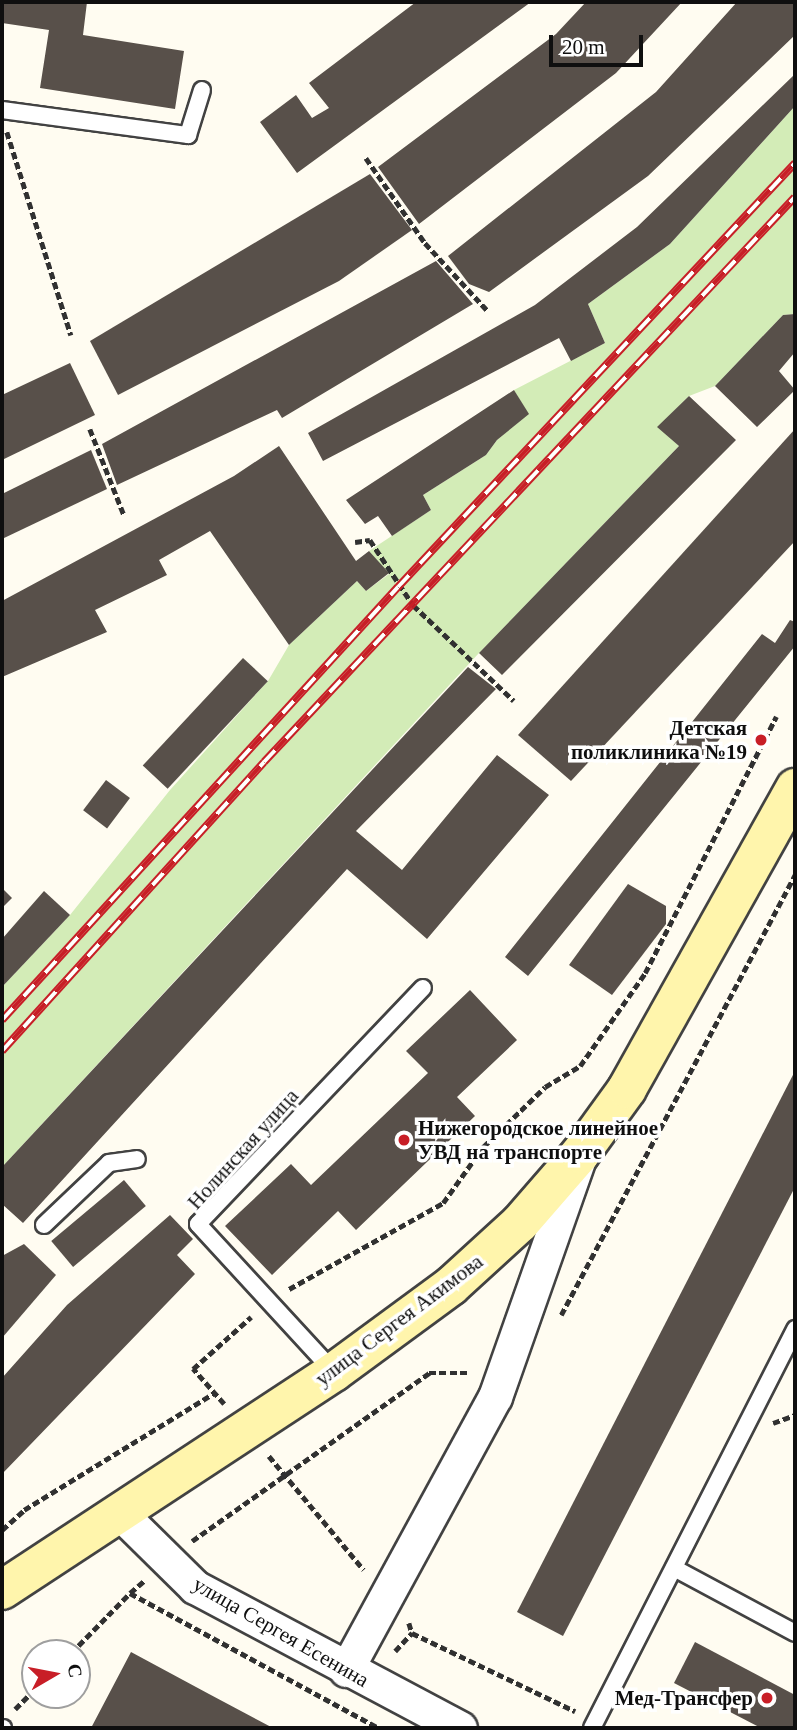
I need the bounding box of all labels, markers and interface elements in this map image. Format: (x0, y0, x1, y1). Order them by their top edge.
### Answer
scale bar (552, 21, 646, 65)
text: 20 m (562, 35, 605, 59)
place label: Детская поликлиника №19 (571, 715, 747, 765)
marker: Детская поликлиника №19 (753, 732, 769, 748)
street label: Нолинская улица (182, 1083, 304, 1215)
place label: Нижегородское линейное УВД на транспорте (418, 1115, 658, 1165)
marker: Нижегородское линейное УВД на транспорте (396, 1132, 412, 1148)
street label: улица Сергея Акимова (310, 1249, 488, 1391)
street label: улица Сергея Есенина (189, 1571, 373, 1693)
north arrow (21, 1639, 91, 1709)
text: С (64, 1662, 87, 1679)
place label: Мед-Трансфер (615, 1685, 753, 1711)
marker: Мед-Трансфер (759, 1690, 775, 1706)

